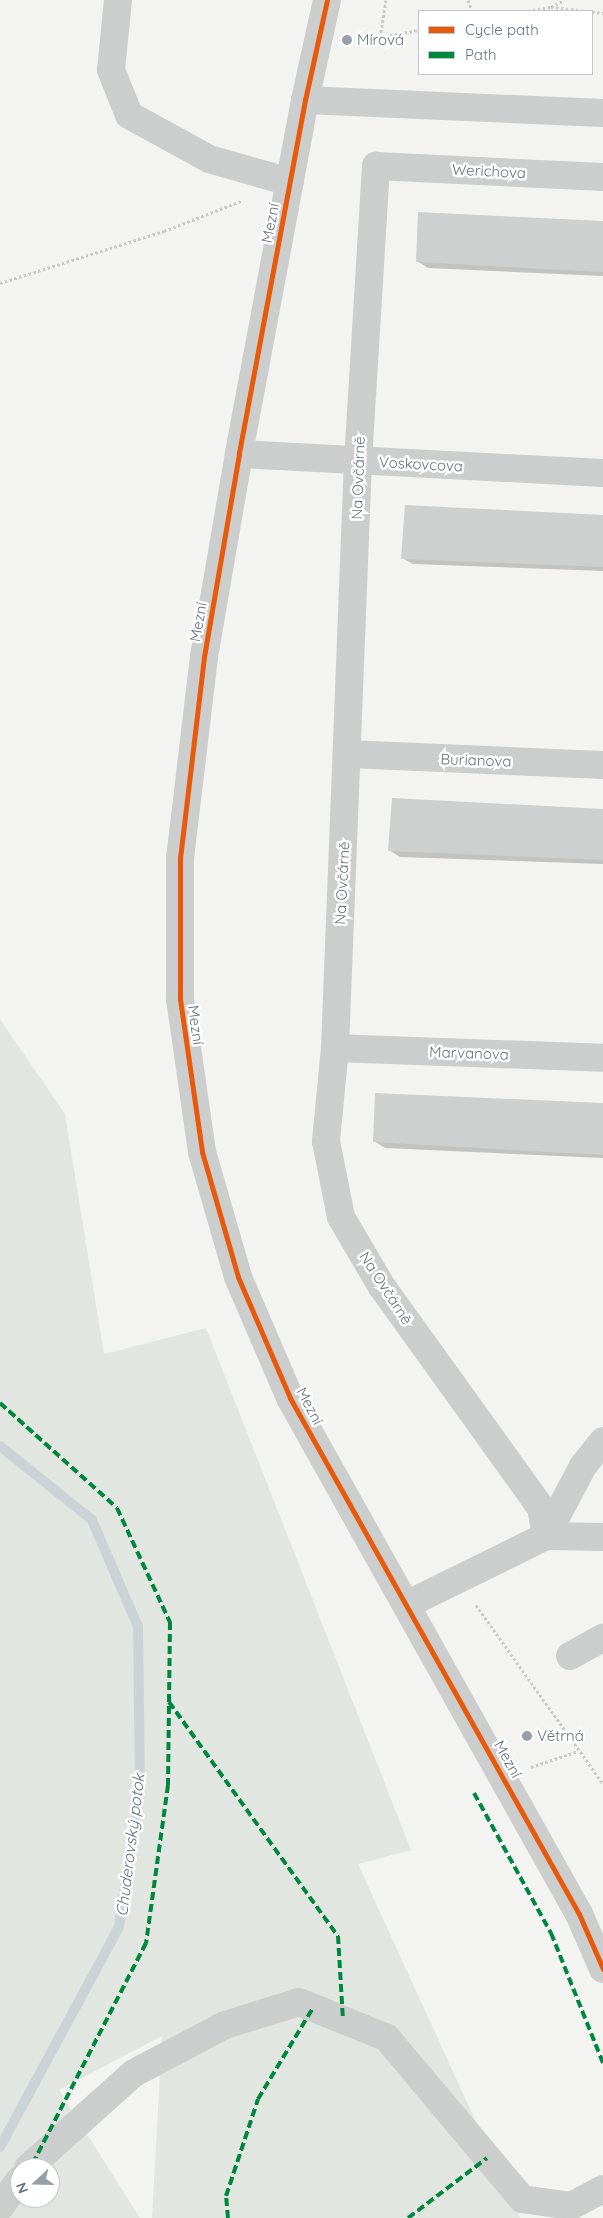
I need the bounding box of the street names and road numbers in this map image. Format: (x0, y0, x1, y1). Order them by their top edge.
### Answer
street label: Werichova (452, 160, 526, 182)
street label: Mezní (257, 202, 283, 244)
street label: Na Ovčárně (348, 436, 368, 520)
street label: Voskovcova (379, 453, 463, 475)
street label: Mezní (186, 601, 210, 643)
street label: Burianova (440, 750, 512, 770)
street label: Na Ovčárně (331, 841, 353, 925)
street label: Mezní (184, 1004, 208, 1046)
street label: Marvanova (429, 1043, 509, 1063)
street label: Na Ovčárně (356, 1248, 416, 1328)
street label: Mezní (293, 1384, 327, 1428)
street label: Mezní (490, 1737, 526, 1781)

